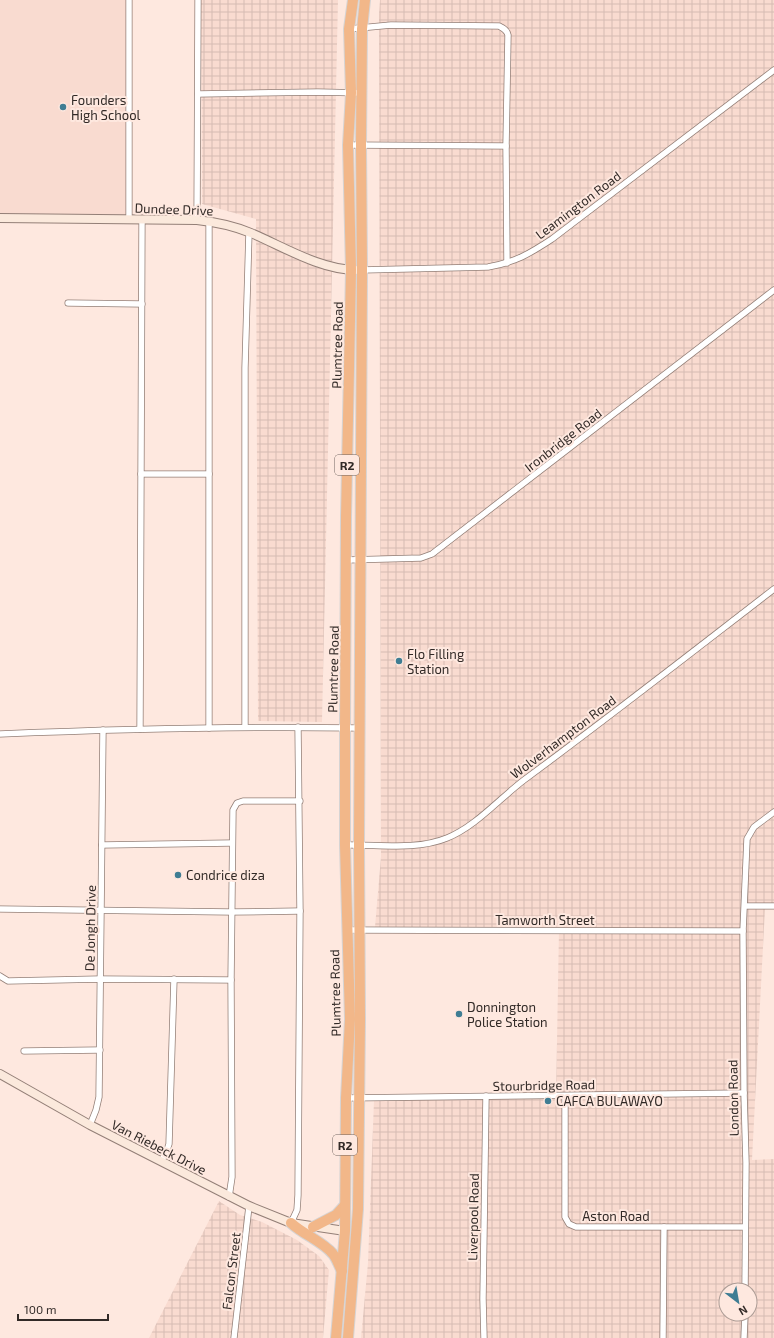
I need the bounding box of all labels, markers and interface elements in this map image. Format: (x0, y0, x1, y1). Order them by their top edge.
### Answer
place label: Founders High School (71, 92, 141, 123)
marker: Founders High School (58, 102, 68, 112)
street label: Leamington Road (532, 168, 624, 242)
street label: Dundee Drive (134, 200, 214, 218)
street label: Plumtree Road (328, 301, 346, 389)
street label: Ironbridge Road (521, 405, 605, 475)
road number: R2 (335, 455, 359, 475)
street label: Plumtree Road (324, 625, 342, 713)
place label: Flo Filling Station (407, 646, 464, 677)
marker: Flo Filling Station (394, 656, 404, 666)
street label: Wolverhampton Road (507, 692, 619, 782)
place label: Condrice diza (186, 867, 265, 883)
marker: Condrice diza (173, 870, 183, 880)
street label: De Jongh Drive (81, 885, 99, 971)
street label: Tamworth Street (495, 912, 595, 928)
street label: Plumtree Road (326, 949, 344, 1037)
place label: Donnington Police Station (467, 999, 548, 1030)
marker: Donnington Police Station (454, 1009, 464, 1019)
street label: London Road (724, 1059, 742, 1137)
street label: Stourbridge Road (493, 1076, 595, 1094)
place label: CAFCA BULAWAYO (556, 1093, 663, 1109)
marker: CAFCA BULAWAYO (543, 1096, 553, 1106)
street label: Van Riebeck Drive (109, 1116, 209, 1178)
road number: R2 (333, 1135, 357, 1155)
street label: Liverpool Road (464, 1173, 482, 1261)
street label: Aston Road (582, 1208, 650, 1224)
street label: Falcon Street (218, 1231, 244, 1311)
north arrow (718, 1282, 758, 1322)
scale bar (18, 1296, 108, 1322)
text: 100 m (24, 1302, 56, 1316)
text: N (737, 1303, 750, 1319)

